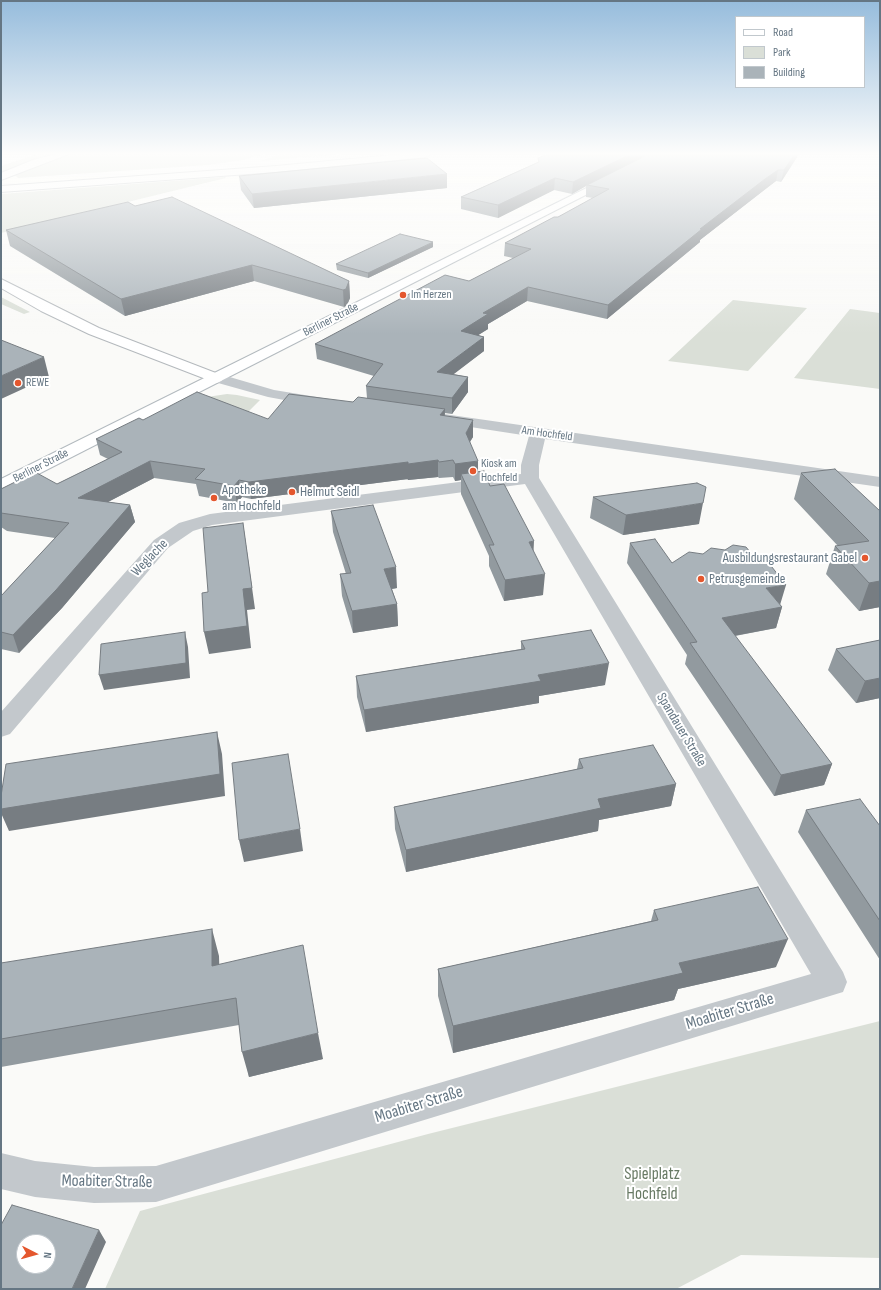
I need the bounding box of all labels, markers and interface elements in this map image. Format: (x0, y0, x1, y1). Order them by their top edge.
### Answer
legend (735, 16, 865, 88)
text: Road (773, 25, 793, 40)
text: Park (773, 45, 791, 60)
text: Building (773, 65, 805, 80)
place label: Im Herzen (411, 288, 452, 302)
marker: Im Herzen (398, 290, 408, 300)
street label: Berliner Straße (301, 300, 361, 340)
place label: REWE (26, 376, 49, 390)
marker: REWE (13, 378, 23, 388)
street label: Am Hochfeld (521, 423, 573, 445)
street label: Berliner Straße (11, 446, 71, 486)
place label: Kiosk am Hochfeld (481, 457, 517, 485)
marker: Kiosk am Hochfeld (468, 466, 478, 476)
place label: Apotheke am Hochfeld (222, 482, 281, 514)
place label: Helmut Seidl (300, 484, 359, 500)
marker: Helmut Seidl (287, 487, 297, 497)
marker: Apotheke am Hochfeld (209, 493, 219, 503)
street label: Weglache (128, 536, 172, 580)
place label: Ausbildungsrestaurant Gabel (723, 550, 857, 566)
marker: Ausbildungsrestaurant Gabel (860, 553, 870, 563)
place label: Petrusgemeinde (709, 571, 785, 587)
marker: Petrusgemeinde (696, 574, 706, 584)
street label: Spandauer Straße (652, 690, 710, 770)
street label: Moabiter Straße (684, 989, 776, 1035)
street label: Moabiter Straße (373, 1082, 465, 1128)
park label: Spielplatz Hochfeld (624, 1165, 680, 1205)
street label: Moabiter Straße (61, 1171, 153, 1193)
north arrow (16, 1234, 56, 1274)
text: N (41, 1252, 54, 1259)

